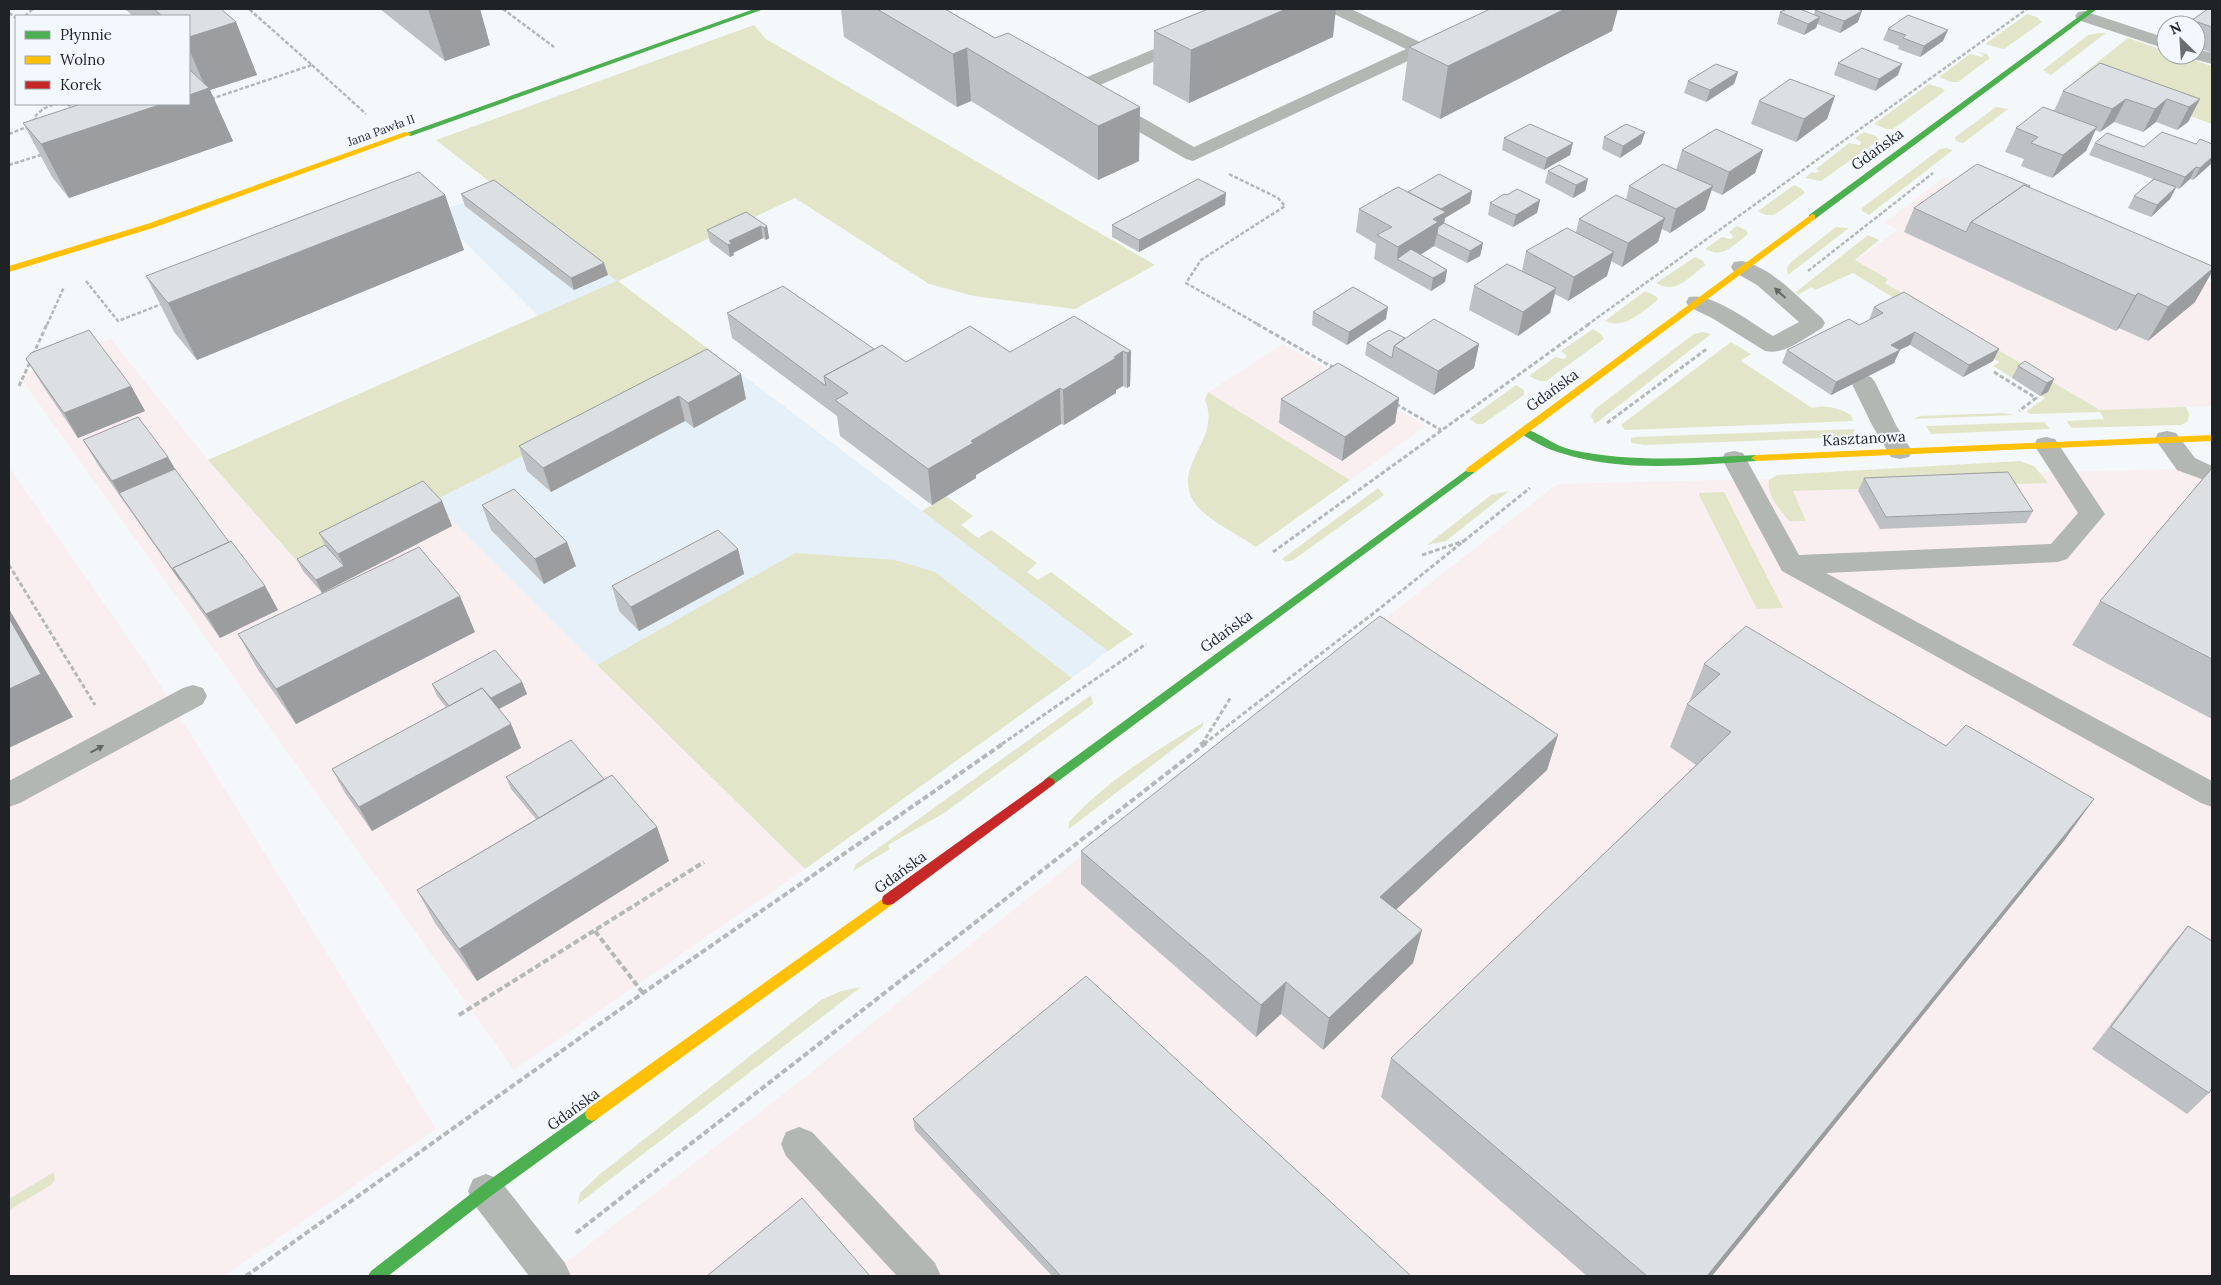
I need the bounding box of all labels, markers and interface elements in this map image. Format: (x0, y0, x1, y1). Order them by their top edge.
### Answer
legend (15, 15, 190, 105)
north arrow (2156, 15, 2206, 65)
text: N (2167, 18, 2184, 39)
text: Płynnie (60, 25, 112, 44)
text: Wolno (60, 50, 105, 69)
text: Korek (60, 75, 101, 94)
street label: Jana Pawła II (344, 111, 417, 150)
street label: Gdańska (1847, 124, 1907, 174)
one-way arrow (1774, 287, 1786, 299)
street label: Gdańska (1522, 365, 1582, 415)
street label: Kasztanowa (1822, 426, 1906, 450)
street label: Gdańska (1196, 606, 1256, 656)
one-way arrow (90, 744, 103, 753)
street label: Gdańska (870, 847, 930, 897)
street label: Gdańska (543, 1084, 603, 1134)

